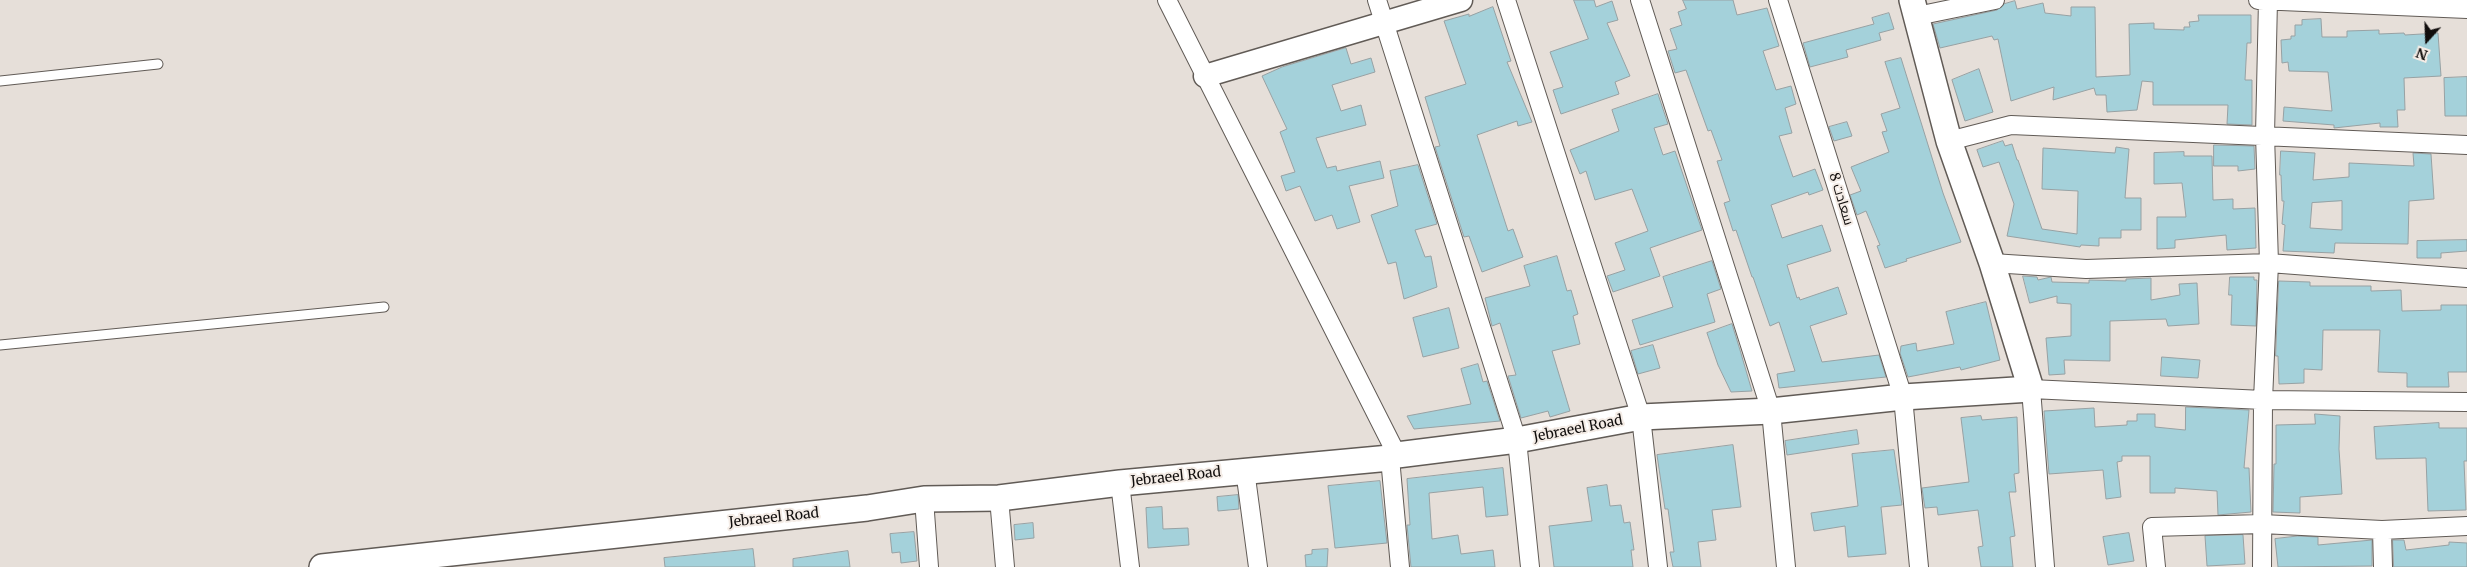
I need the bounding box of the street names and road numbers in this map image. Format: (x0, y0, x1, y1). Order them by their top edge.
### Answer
street label: سعادت 8 (1825, 171, 1857, 227)
street label: Jebraeel Road (1532, 412, 1624, 446)
street label: Jebraeel Road (1130, 464, 1222, 490)
street label: Jebraeel Road (728, 505, 820, 531)

